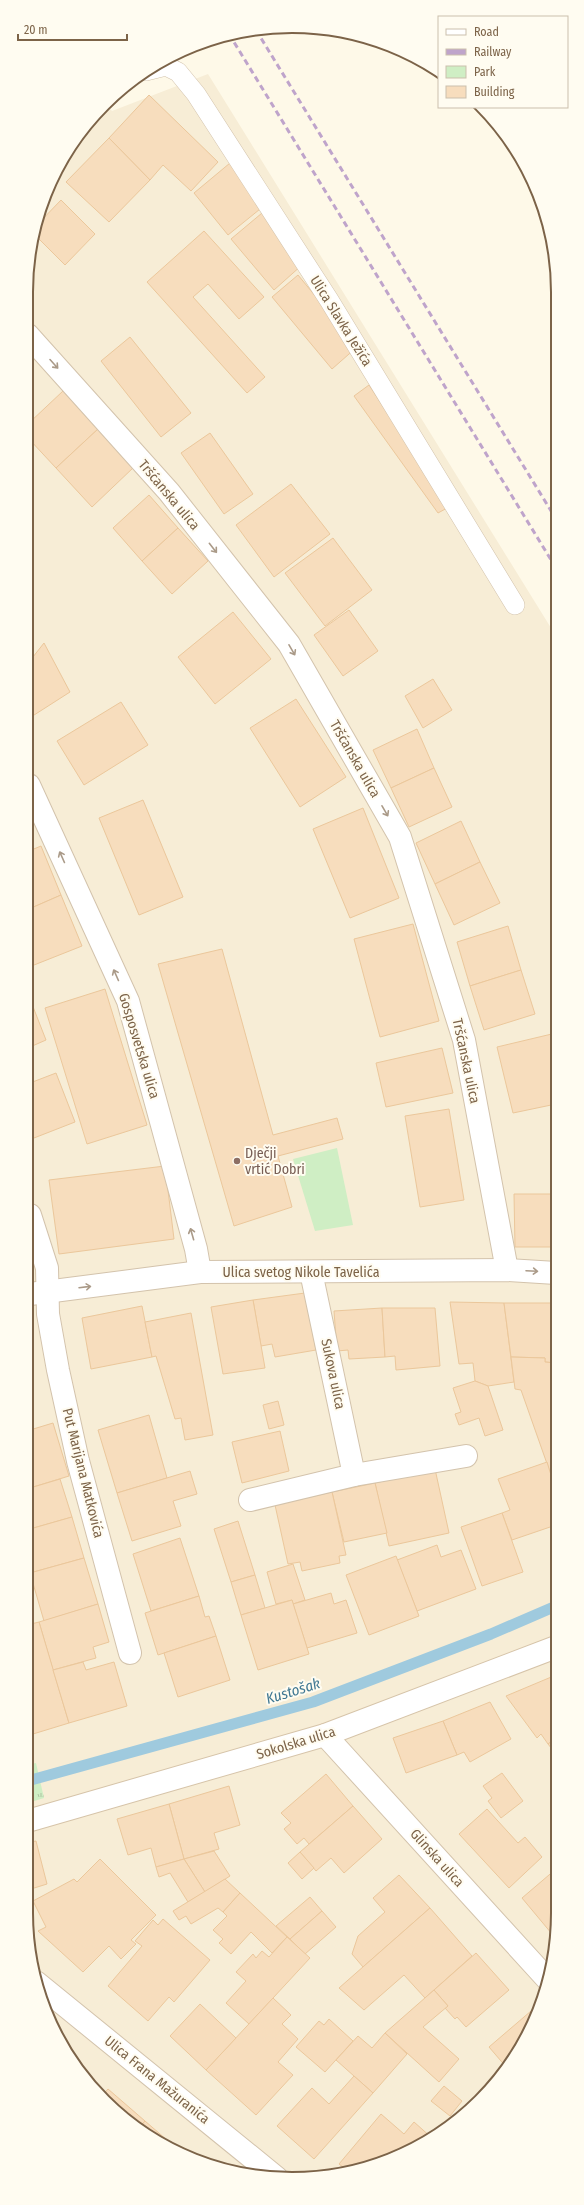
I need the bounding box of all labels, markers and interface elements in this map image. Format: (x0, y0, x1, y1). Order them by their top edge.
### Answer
scale bar (18, 16, 127, 42)
legend (438, 16, 568, 108)
text: 20 m (24, 23, 48, 37)
text: Road (474, 25, 499, 39)
text: Railway (474, 45, 512, 59)
text: Park (474, 65, 496, 79)
text: Building (474, 85, 515, 99)
street label: Ulica Slavka Ježića (306, 272, 376, 370)
one-way arrow (50, 359, 59, 370)
street label: Tršćanska ulica (135, 456, 203, 534)
one-way arrow (208, 542, 217, 553)
one-way arrow (289, 644, 297, 656)
street label: Tršćanska ulica (326, 717, 384, 801)
one-way arrow (382, 805, 390, 817)
one-way arrow (58, 851, 65, 863)
one-way arrow (112, 970, 119, 982)
street label: Gosposvetska ulica (115, 991, 163, 1101)
street label: Tršćanska ulica (449, 1017, 483, 1105)
place label: Dječji vrtić Dobri (245, 1145, 305, 1178)
marker: Dječji vrtić Dobri (232, 1156, 242, 1166)
one-way arrow (188, 1228, 195, 1241)
street label: Ulica svetog Nikole Tavelića (222, 1264, 380, 1281)
one-way arrow (525, 1268, 538, 1275)
one-way arrow (79, 1283, 92, 1290)
street label: Sukova ulica (317, 1337, 349, 1411)
street label: Put Marijana Matkovića (59, 1406, 107, 1540)
water label: Kustošak (264, 1674, 323, 1708)
street label: Sokolska ulica (255, 1723, 338, 1763)
street label: Glinska ulica (406, 1825, 468, 1891)
street label: Ulica Frana Mažuranića (101, 2032, 213, 2128)

